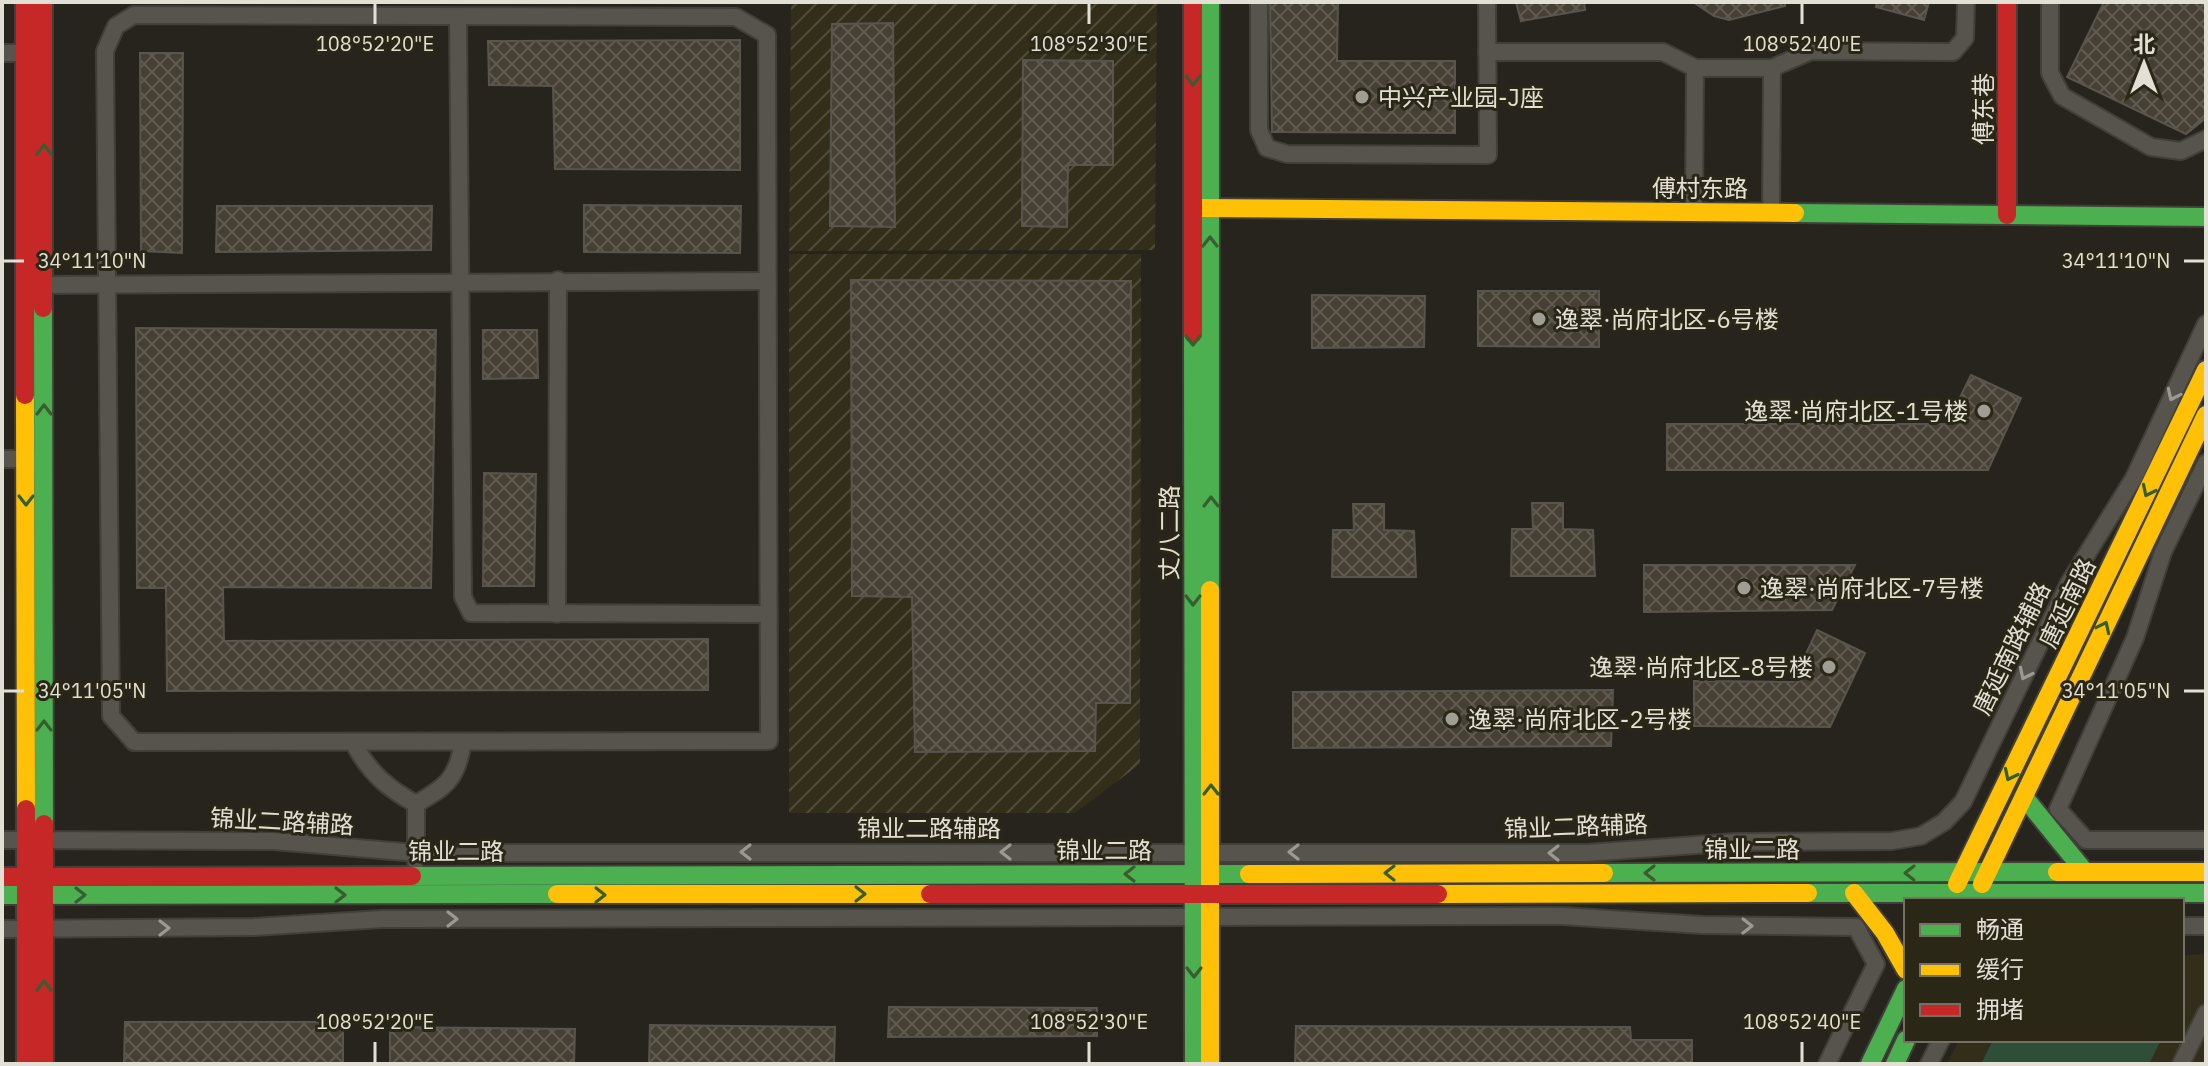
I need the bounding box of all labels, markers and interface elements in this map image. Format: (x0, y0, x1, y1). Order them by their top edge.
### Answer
north arrow (2104, 24, 2184, 104)
text: 北 (2133, 29, 2155, 58)
text: 108°52'20"E (316, 30, 434, 57)
text: 108°52'30"E (1030, 30, 1148, 57)
text: 108°52'40"E (1743, 30, 1861, 57)
street label: 傅东巷 (1967, 73, 1999, 145)
one-way arrow (1184, 74, 1202, 87)
place label: 中兴产业园-J座 (1378, 81, 1544, 113)
marker: 中兴产业园-J座 (1353, 88, 1371, 106)
one-way arrow (35, 143, 53, 156)
street label: 傅村东路 (1652, 172, 1748, 204)
one-way arrow (1201, 235, 1219, 248)
text: 34°11'10"N (38, 247, 146, 274)
text: 34°11'10"N (2062, 247, 2170, 274)
place label: 逸翠·尚府北区-6号楼 (1555, 303, 1779, 335)
marker: 逸翠·尚府北区-6号楼 (1530, 310, 1548, 328)
one-way arrow (1184, 334, 1202, 347)
one-way arrow (2167, 387, 2183, 401)
place label: 逸翠·尚府北区-1号楼 (1744, 395, 1968, 427)
marker: 逸翠·尚府北区-1号楼 (1975, 402, 1993, 420)
one-way arrow (35, 403, 53, 416)
one-way arrow (2142, 483, 2158, 498)
street label: 丈八二路 (1153, 485, 1185, 581)
one-way arrow (17, 494, 35, 507)
one-way arrow (1202, 495, 1220, 508)
street label: 唐延南路 (2032, 553, 2102, 653)
place label: 逸翠·尚府北区-7号楼 (1760, 572, 1984, 604)
street label: 唐延南路辅路 (1965, 576, 2057, 720)
marker: 逸翠·尚府北区-7号楼 (1735, 579, 1753, 597)
one-way arrow (1184, 594, 1202, 607)
one-way arrow (2094, 621, 2110, 636)
place label: 逸翠·尚府北区-8号楼 (1589, 651, 1813, 683)
marker: 逸翠·尚府北区-8号楼 (1820, 658, 1838, 676)
one-way arrow (2019, 665, 2035, 680)
text: 34°11'05"N (38, 677, 146, 704)
text: 34°11'05"N (2062, 677, 2170, 704)
place label: 逸翠·尚府北区-2号楼 (1468, 703, 1692, 735)
marker: 逸翠·尚府北区-2号楼 (1443, 710, 1461, 728)
one-way arrow (35, 719, 53, 732)
one-way arrow (2004, 767, 2020, 782)
one-way arrow (1202, 783, 1220, 796)
street label: 锦业二路辅路 (209, 801, 355, 841)
street label: 锦业二路辅路 (1503, 807, 1649, 845)
street label: 锦业二路辅路 (857, 812, 1001, 844)
street label: 锦业二路 (1704, 833, 1800, 865)
street label: 锦业二路 (1056, 834, 1152, 866)
street label: 锦业二路 (408, 835, 504, 867)
one-way arrow (739, 843, 752, 861)
one-way arrow (999, 843, 1012, 861)
one-way arrow (1287, 843, 1300, 861)
one-way arrow (1547, 844, 1560, 862)
one-way arrow (1383, 864, 1396, 882)
one-way arrow (1643, 864, 1656, 882)
one-way arrow (1903, 864, 1916, 882)
one-way arrow (1123, 865, 1136, 882)
one-way arrow (854, 885, 867, 903)
one-way arrow (74, 886, 87, 904)
one-way arrow (334, 886, 347, 904)
one-way arrow (594, 886, 607, 904)
legend (1904, 898, 2184, 1042)
one-way arrow (446, 910, 459, 928)
text: 畅通 (1976, 913, 2024, 945)
one-way arrow (1741, 917, 1754, 934)
one-way arrow (158, 919, 171, 937)
text: 缓行 (1976, 953, 2024, 985)
one-way arrow (1185, 966, 1203, 979)
one-way arrow (35, 979, 53, 992)
text: 拥堵 (1976, 993, 2024, 1025)
text: 108°52'20"E (316, 1008, 434, 1035)
text: 108°52'30"E (1030, 1008, 1148, 1035)
text: 108°52'40"E (1743, 1008, 1861, 1035)

